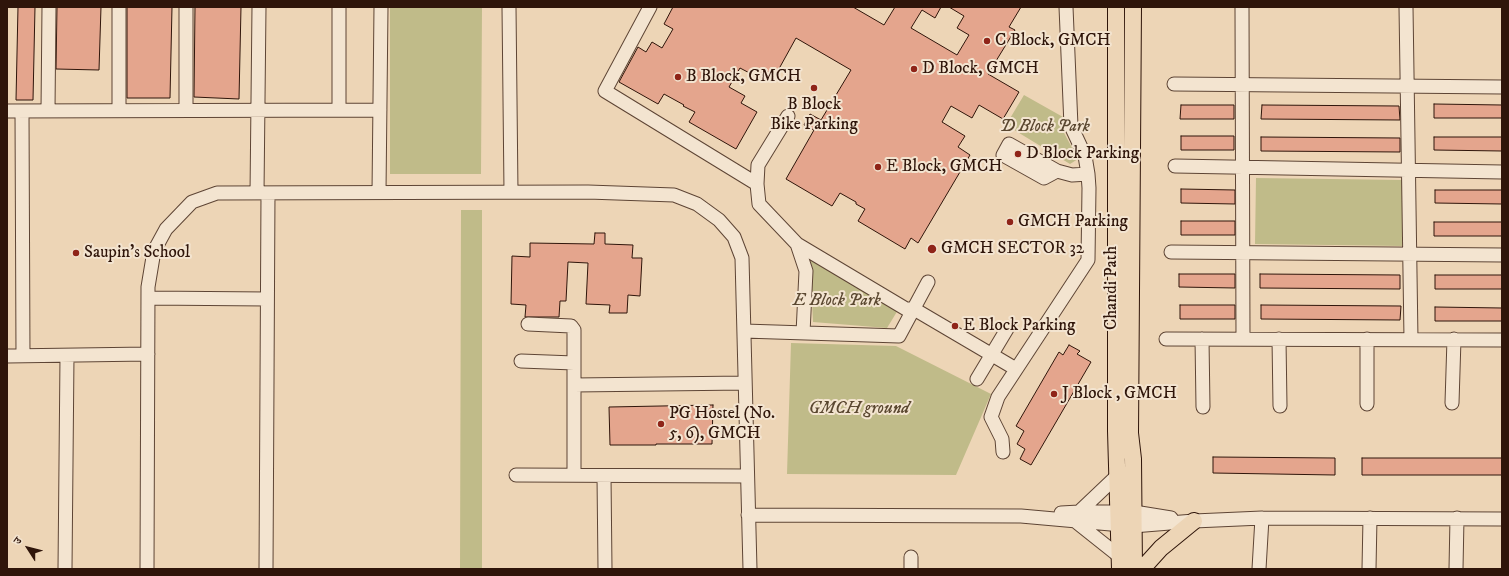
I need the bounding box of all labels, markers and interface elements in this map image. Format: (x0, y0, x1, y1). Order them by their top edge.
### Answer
place label: C Block, GMCH (995, 31, 1111, 51)
marker: C Block, GMCH (982, 36, 992, 46)
place label: D Block, GMCH (922, 59, 1039, 79)
marker: D Block, GMCH (909, 64, 919, 74)
place label: B Block, GMCH (686, 67, 801, 87)
marker: B Block, GMCH (673, 72, 683, 82)
marker: B Block Bike Parking (809, 83, 819, 93)
place label: B Block Bike Parking (770, 95, 858, 135)
park label: D Block Park (1000, 117, 1090, 137)
place label: D Block Parking (1026, 144, 1139, 164)
marker: D Block Parking (1013, 149, 1023, 159)
place label: E Block, GMCH (886, 157, 1003, 177)
marker: E Block, GMCH (873, 162, 883, 172)
place label: GMCH Parking (1018, 212, 1128, 232)
marker: GMCH Parking (1005, 217, 1015, 227)
place label: GMCH SECTOR 32 (941, 239, 1084, 259)
place label: Saupin's School (84, 243, 190, 263)
marker: GMCH SECTOR 32 (926, 243, 938, 255)
street label: Chandi Path (1102, 246, 1122, 330)
marker: Saupin's School (71, 248, 81, 258)
park label: E Block Park (793, 291, 881, 311)
place label: E Block Parking (963, 316, 1075, 336)
marker: E Block Parking (950, 321, 960, 331)
place label: J Block , GMCH (1062, 384, 1177, 404)
marker: J Block , GMCH (1049, 389, 1059, 399)
park label: GMCH ground (809, 399, 909, 419)
place label: PG Hostel (No. 5, 6), GMCH (669, 404, 775, 444)
marker: PG Hostel (No. 5, 6), GMCH (656, 419, 666, 429)
north arrow (8, 528, 48, 568)
text: उ (11, 535, 26, 547)

